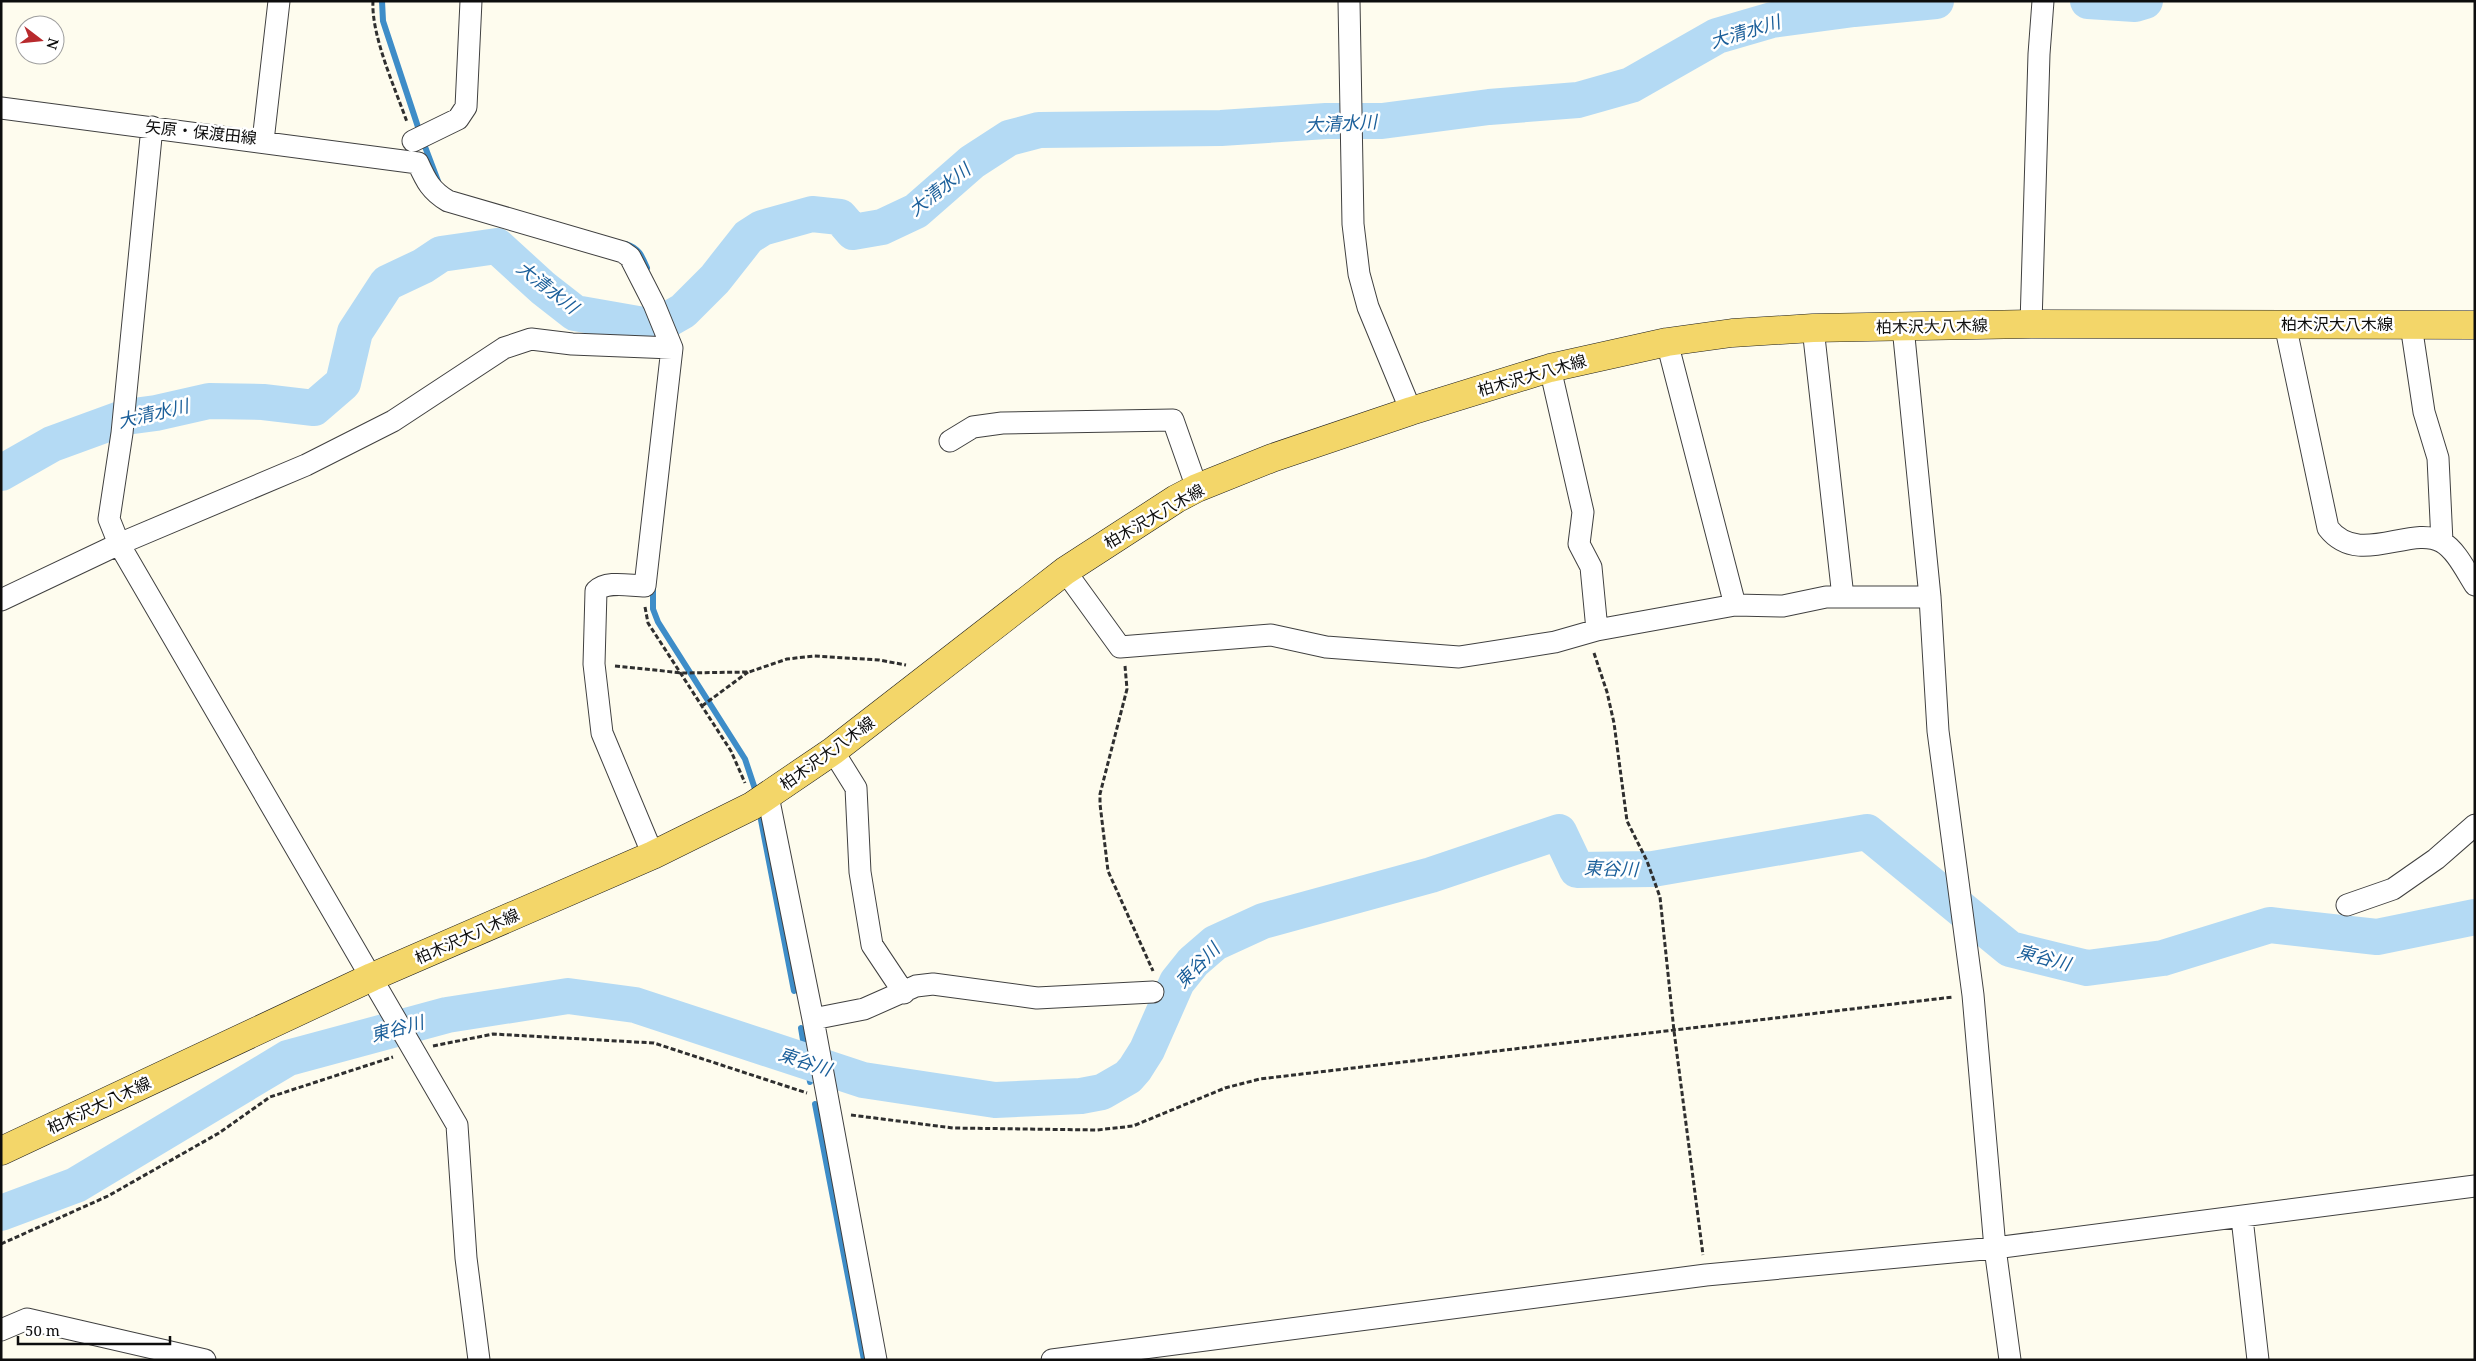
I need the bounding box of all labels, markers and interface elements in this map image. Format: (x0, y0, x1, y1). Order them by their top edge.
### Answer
water label: 大清水川 (1707, 8, 1785, 53)
north arrow (15, 15, 65, 65)
text: N (42, 36, 64, 52)
water label: 大清水川 (1304, 109, 1380, 137)
street label: 矢原・保渡田線 (144, 115, 258, 149)
water label: 大清水川 (903, 156, 976, 221)
water label: 大清水川 (512, 255, 585, 320)
street label: 柏木沢大八木線 (2281, 313, 2393, 335)
street label: 柏木沢大八木線 (1876, 314, 1988, 338)
street label: 柏木沢大八木線 (1475, 349, 1589, 401)
water label: 大清水川 (115, 393, 193, 433)
street label: 柏木沢大八木線 (1100, 478, 1208, 554)
street label: 柏木沢大八木線 (775, 711, 879, 795)
water label: 東谷川 (1584, 855, 1640, 881)
street label: 柏木沢大八木線 (411, 903, 523, 969)
water label: 東谷川 (1170, 936, 1226, 993)
water label: 東谷川 (2015, 938, 2075, 976)
water label: 東谷川 (368, 1009, 428, 1047)
water label: 東谷川 (776, 1041, 836, 1081)
street label: 柏木沢大八木線 (44, 1071, 154, 1139)
scale bar (18, 1314, 170, 1346)
text: 50 m (25, 1320, 60, 1340)

